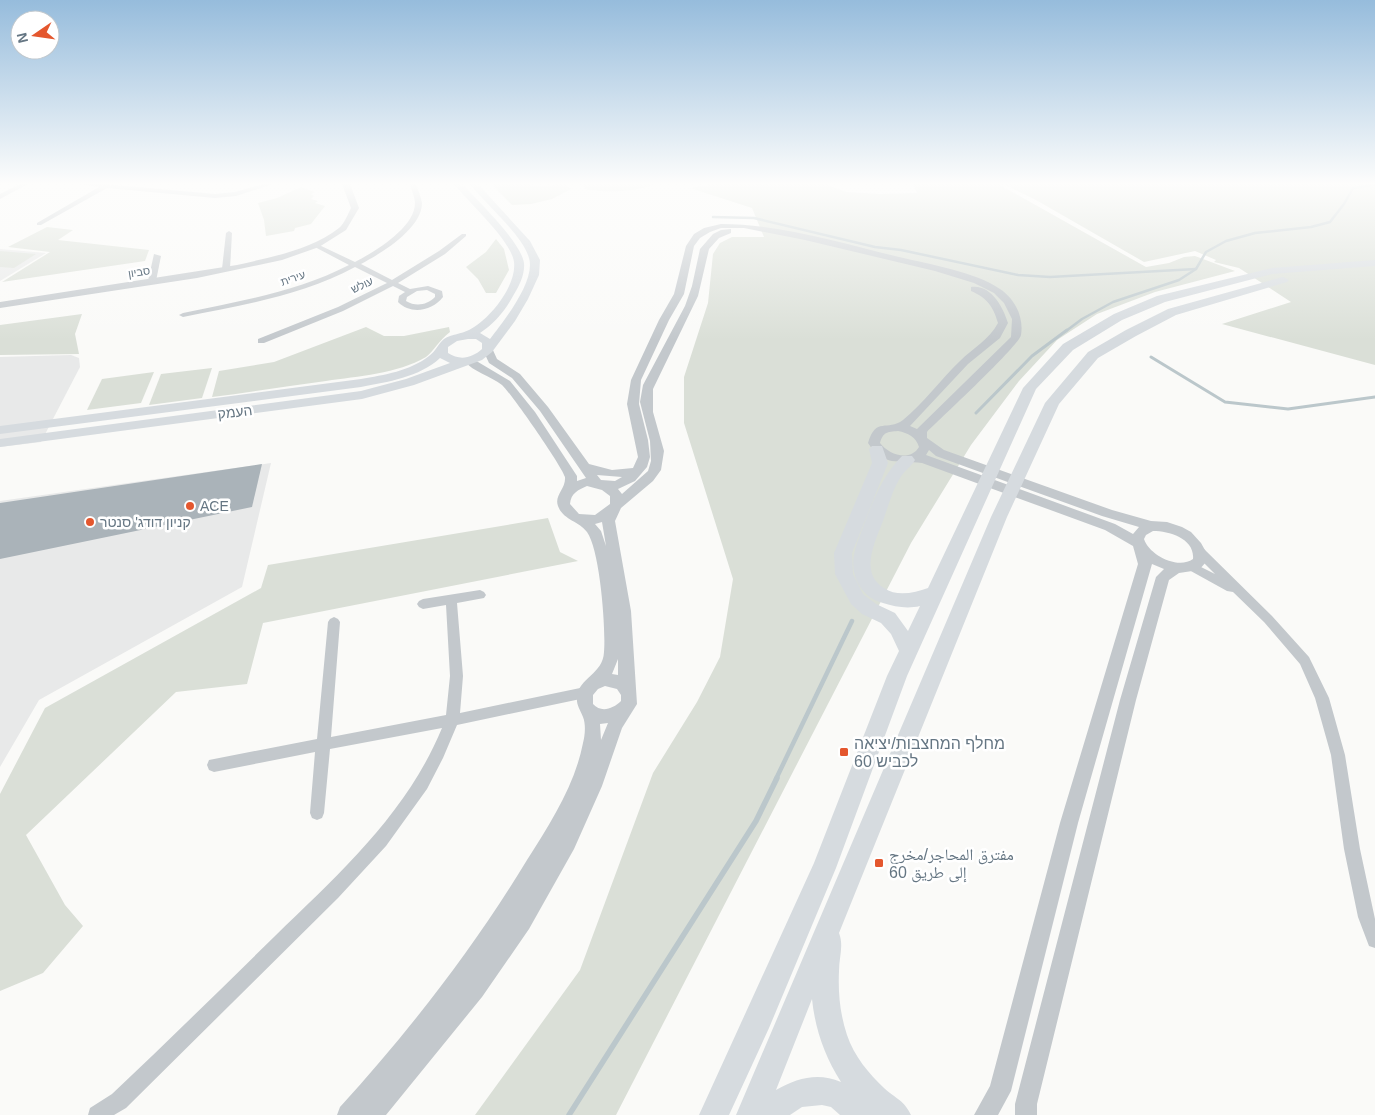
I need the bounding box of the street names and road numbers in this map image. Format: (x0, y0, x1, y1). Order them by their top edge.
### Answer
street label: סביון (127, 264, 151, 280)
street label: עירית (279, 268, 307, 288)
street label: עולש (349, 275, 375, 295)
street label: העמק (217, 402, 253, 422)

